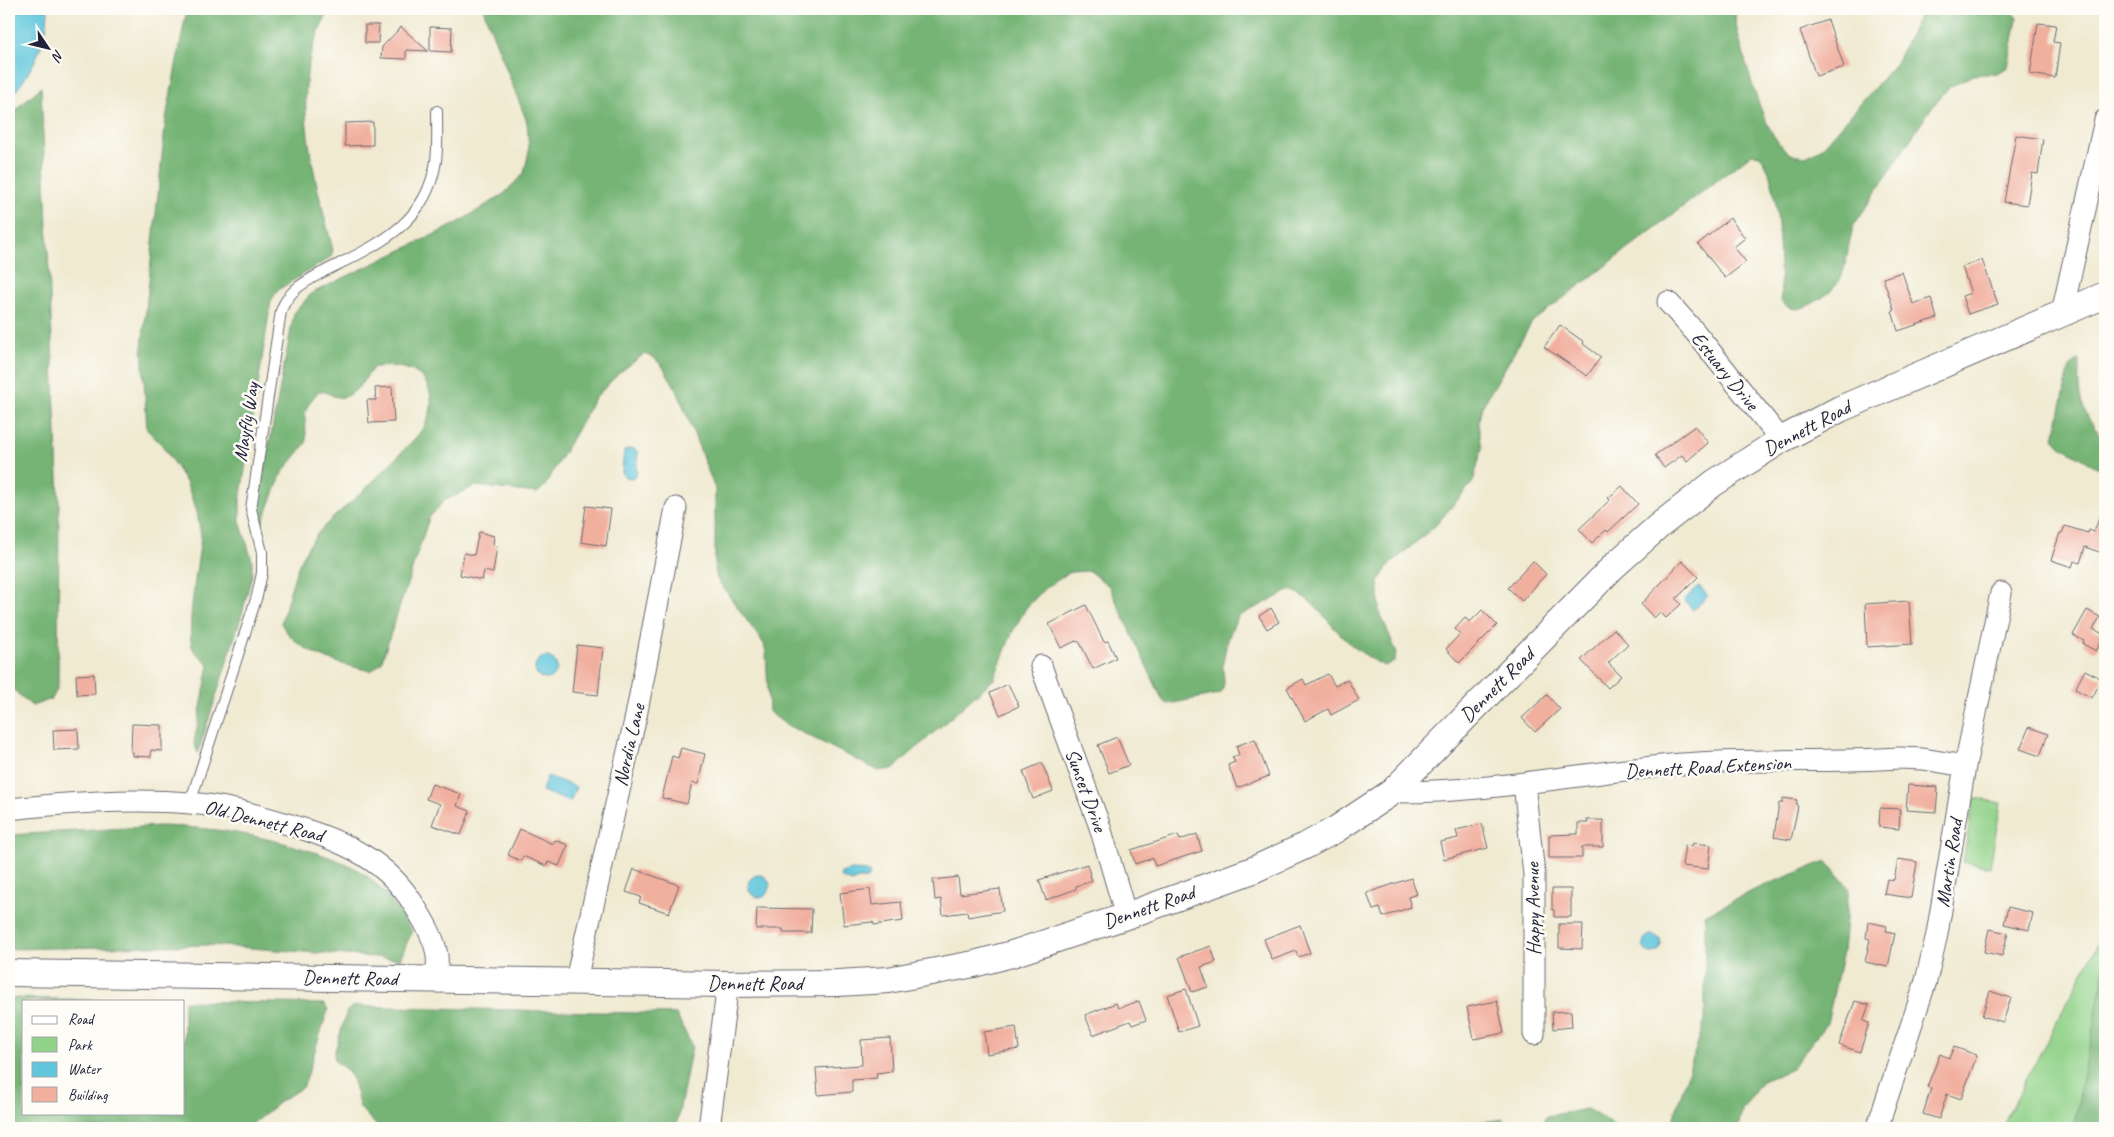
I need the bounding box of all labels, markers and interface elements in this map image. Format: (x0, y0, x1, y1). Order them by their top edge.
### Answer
north arrow (22, 22, 72, 72)
text: N (47, 47, 68, 66)
street label: Estuary Drive (1686, 327, 1765, 417)
street label: Mayfly Way (227, 379, 265, 463)
street label: Dennett Road (1759, 393, 1858, 461)
street label: Dennett Road (1455, 640, 1542, 727)
street label: Nordia Lane (607, 700, 651, 789)
street label: Sunset Drive (1059, 745, 1113, 836)
street label: Dennett Road Extension (1624, 750, 1793, 784)
street label: Old Dennett Road (202, 794, 329, 849)
street label: Martin Road (1930, 814, 1969, 909)
street label: Happy Avenue (1520, 861, 1546, 956)
street label: Dennett Road (1100, 879, 1201, 934)
street label: Dennett Road (302, 965, 401, 991)
street label: Dennett Road (707, 971, 806, 996)
legend (22, 1000, 185, 1114)
text: Road (68, 1010, 95, 1029)
text: Park (68, 1036, 93, 1055)
text: Water (68, 1060, 102, 1079)
text: Building (68, 1086, 108, 1105)

